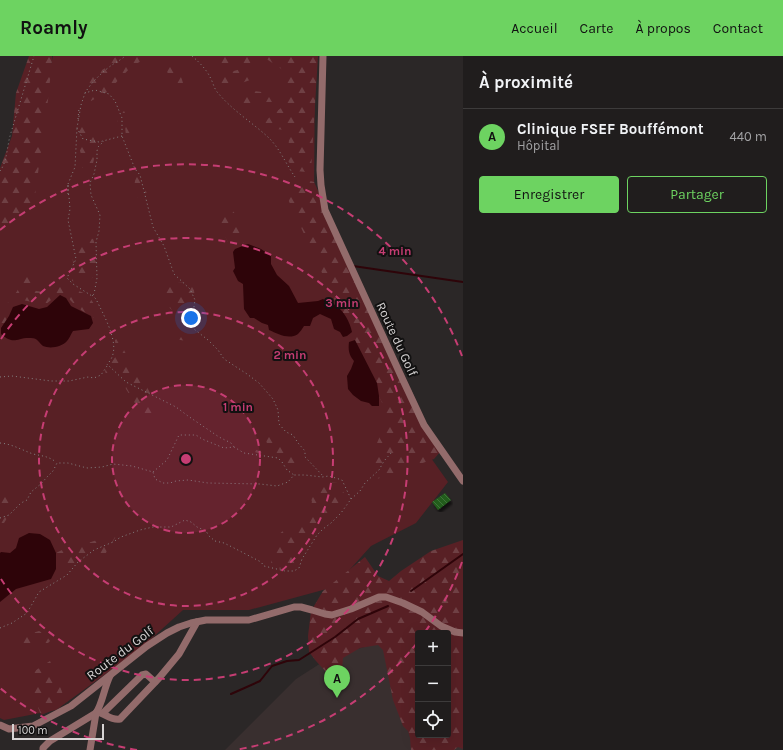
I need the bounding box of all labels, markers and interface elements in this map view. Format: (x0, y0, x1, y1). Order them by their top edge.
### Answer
text: Roamly (20, 17, 87, 39)
text: Accueil (511, 20, 558, 37)
text: Carte (580, 20, 613, 37)
text: À propos (635, 20, 691, 37)
text: Contact (713, 20, 763, 37)
text: À proximité (479, 72, 573, 92)
text: Clinique FSEF Bouffémont (517, 120, 704, 138)
text: A (488, 129, 496, 144)
text: 440 m (730, 129, 767, 144)
text: Hôpital (517, 138, 560, 153)
button: Enregistrer (479, 176, 619, 213)
button: Partager (627, 176, 767, 213)
text: 4 min (379, 244, 411, 258)
text: 3 min (325, 296, 359, 310)
street label: Route du Golf (373, 300, 421, 379)
your location (181, 308, 201, 328)
text: 2 min (273, 348, 307, 362)
text: 1 min (223, 400, 253, 414)
centre of rings (179, 452, 193, 466)
street label: Route du Golf (84, 623, 157, 683)
map controls (415, 630, 451, 738)
button: + (415, 630, 451, 666)
pin: A (324, 665, 350, 698)
button: − (415, 666, 451, 702)
button: locate (415, 702, 451, 738)
scale bar (12, 722, 104, 741)
text: 100 m (18, 724, 48, 737)

